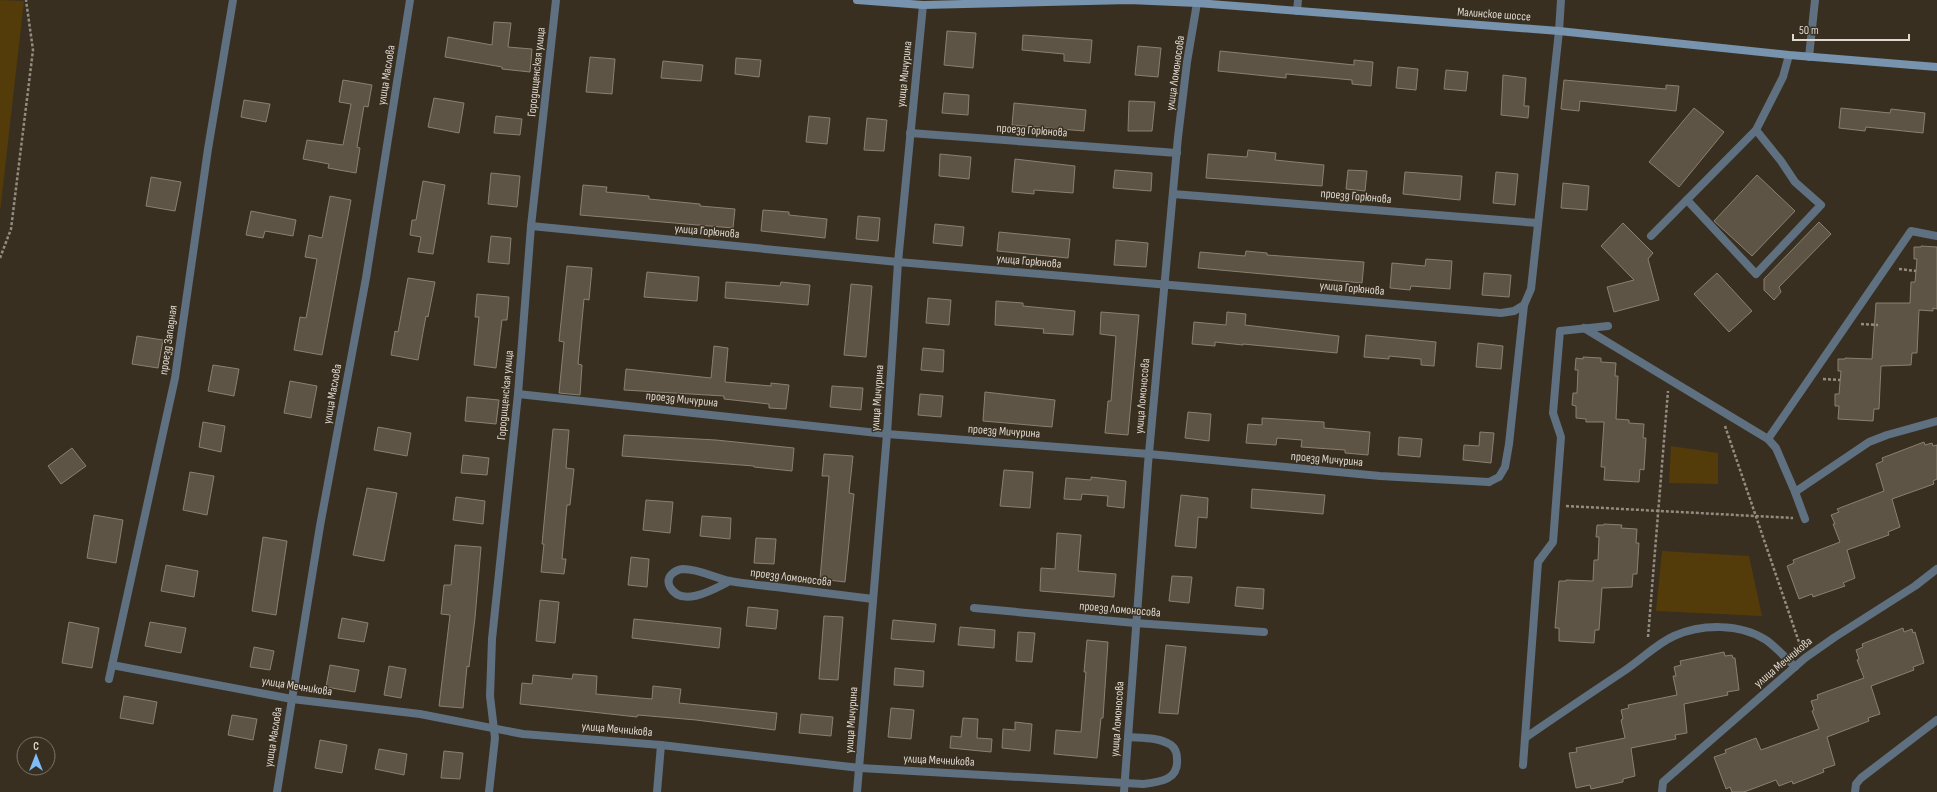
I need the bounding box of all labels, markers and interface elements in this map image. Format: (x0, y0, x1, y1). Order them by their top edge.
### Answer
street label: Малинское шоссе (1457, 4, 1531, 25)
scale bar (1793, 16, 1909, 42)
text: 50 m (1799, 23, 1819, 38)
street label: Городищенская улица (524, 26, 549, 118)
street label: улица Ломоносова (1163, 34, 1188, 112)
street label: улица Мичурина (894, 40, 915, 108)
street label: улица Маслова (374, 44, 399, 106)
street label: проезд Горюнова (996, 121, 1068, 140)
street label: проезд Горюнова (1320, 186, 1392, 207)
street label: улица Горюнова (674, 221, 740, 242)
street label: улица Горюнова (996, 251, 1062, 272)
street label: улица Горюнова (1319, 278, 1385, 299)
street label: проезд Западная (156, 304, 181, 376)
street label: Городищенская улица (494, 349, 517, 440)
street label: улица Ломоносова (1132, 357, 1153, 434)
street label: улица Маслова (320, 363, 345, 425)
street label: улица Мичурина (868, 364, 887, 432)
street label: проезд Мичурина (645, 388, 719, 411)
street label: проезд Мичурина (967, 421, 1041, 442)
street label: проезд Мичурина (1290, 449, 1364, 470)
street label: проезд Ломоносова (750, 565, 833, 590)
street label: проезд Ломоносова (1079, 598, 1162, 621)
street label: улица Мечникова (1751, 634, 1816, 691)
street label: улица Мечникова (261, 674, 334, 700)
street label: улица Ломоносова (1107, 680, 1128, 757)
street label: улица Мичурина (842, 686, 861, 754)
street label: улица Маслова (261, 706, 286, 768)
street label: улица Мечникова (581, 719, 653, 740)
north arrow (16, 736, 56, 776)
text: С (33, 740, 39, 753)
street label: улица Мечникова (903, 751, 975, 770)

